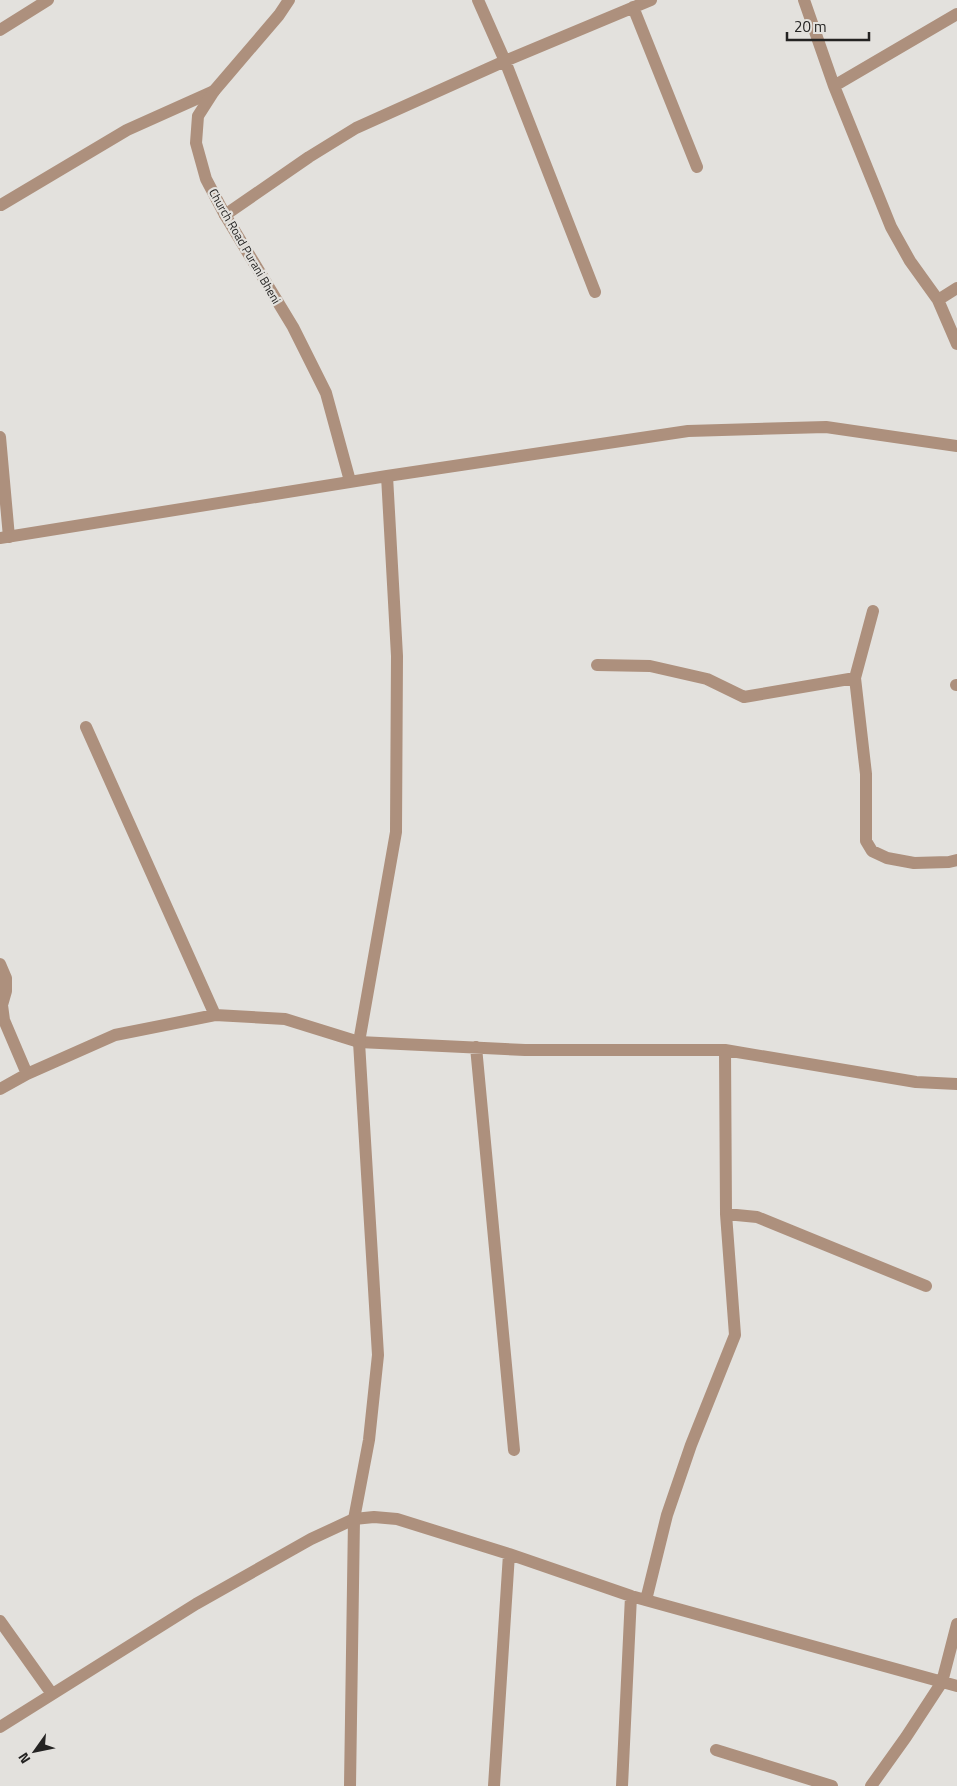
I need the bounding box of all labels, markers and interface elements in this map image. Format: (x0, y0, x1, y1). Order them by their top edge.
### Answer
scale bar (787, 10, 870, 42)
text: 20 m (794, 15, 827, 38)
street label: Church Road Purani Bheni (204, 185, 286, 307)
north arrow (10, 1726, 60, 1776)
text: N (12, 1749, 35, 1768)

